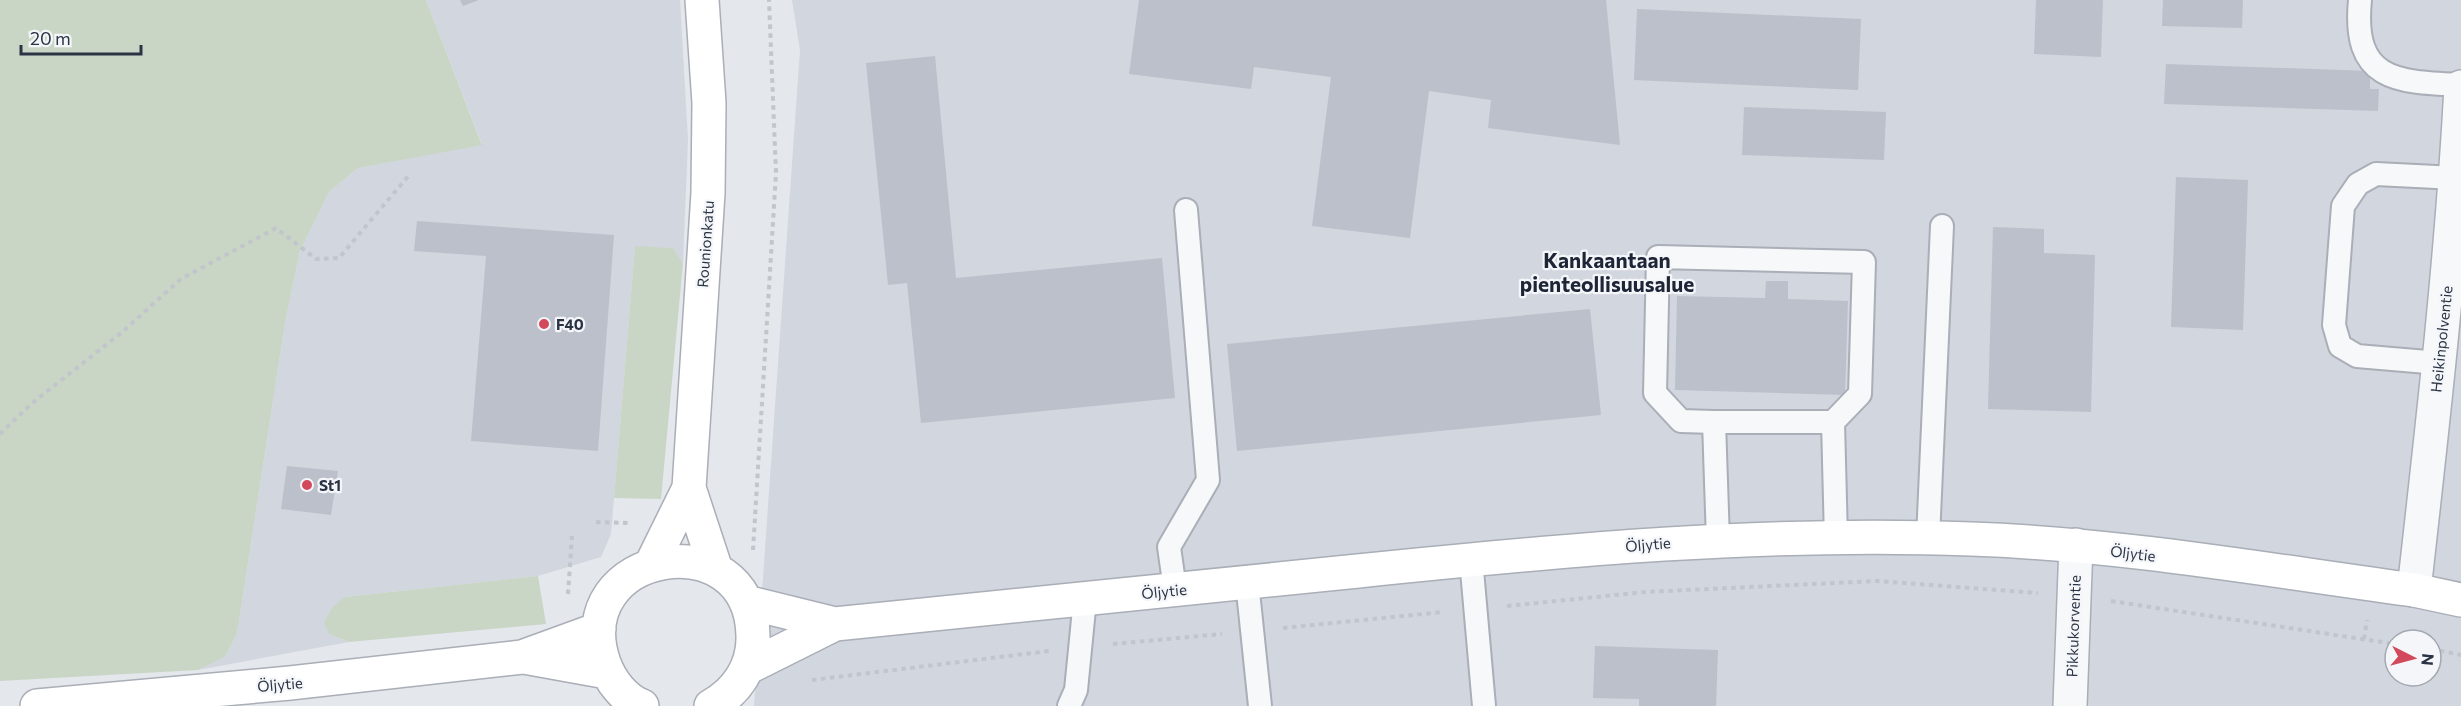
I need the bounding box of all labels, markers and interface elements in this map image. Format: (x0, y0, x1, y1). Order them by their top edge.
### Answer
scale bar (21, 18, 141, 56)
text: 20 m (30, 27, 71, 49)
street label: Rounionkatu (693, 200, 717, 288)
district label: Kankaantaan pienteollisuusalue (1520, 247, 1694, 296)
street label: Heikinpolventie (2426, 285, 2456, 393)
place label: F40 (556, 315, 584, 333)
marker: F40 (537, 317, 551, 331)
place label: St1 (319, 476, 341, 494)
marker: St1 (300, 478, 314, 492)
street label: Öljytie (1625, 533, 1672, 555)
street label: Öljytie (2109, 541, 2157, 565)
street label: Pikkukorventie (2062, 574, 2084, 678)
street label: Öljytie (1140, 580, 1188, 602)
north arrow (2383, 628, 2443, 688)
text: N (2418, 653, 2438, 667)
street label: Öljytie (257, 673, 304, 695)

